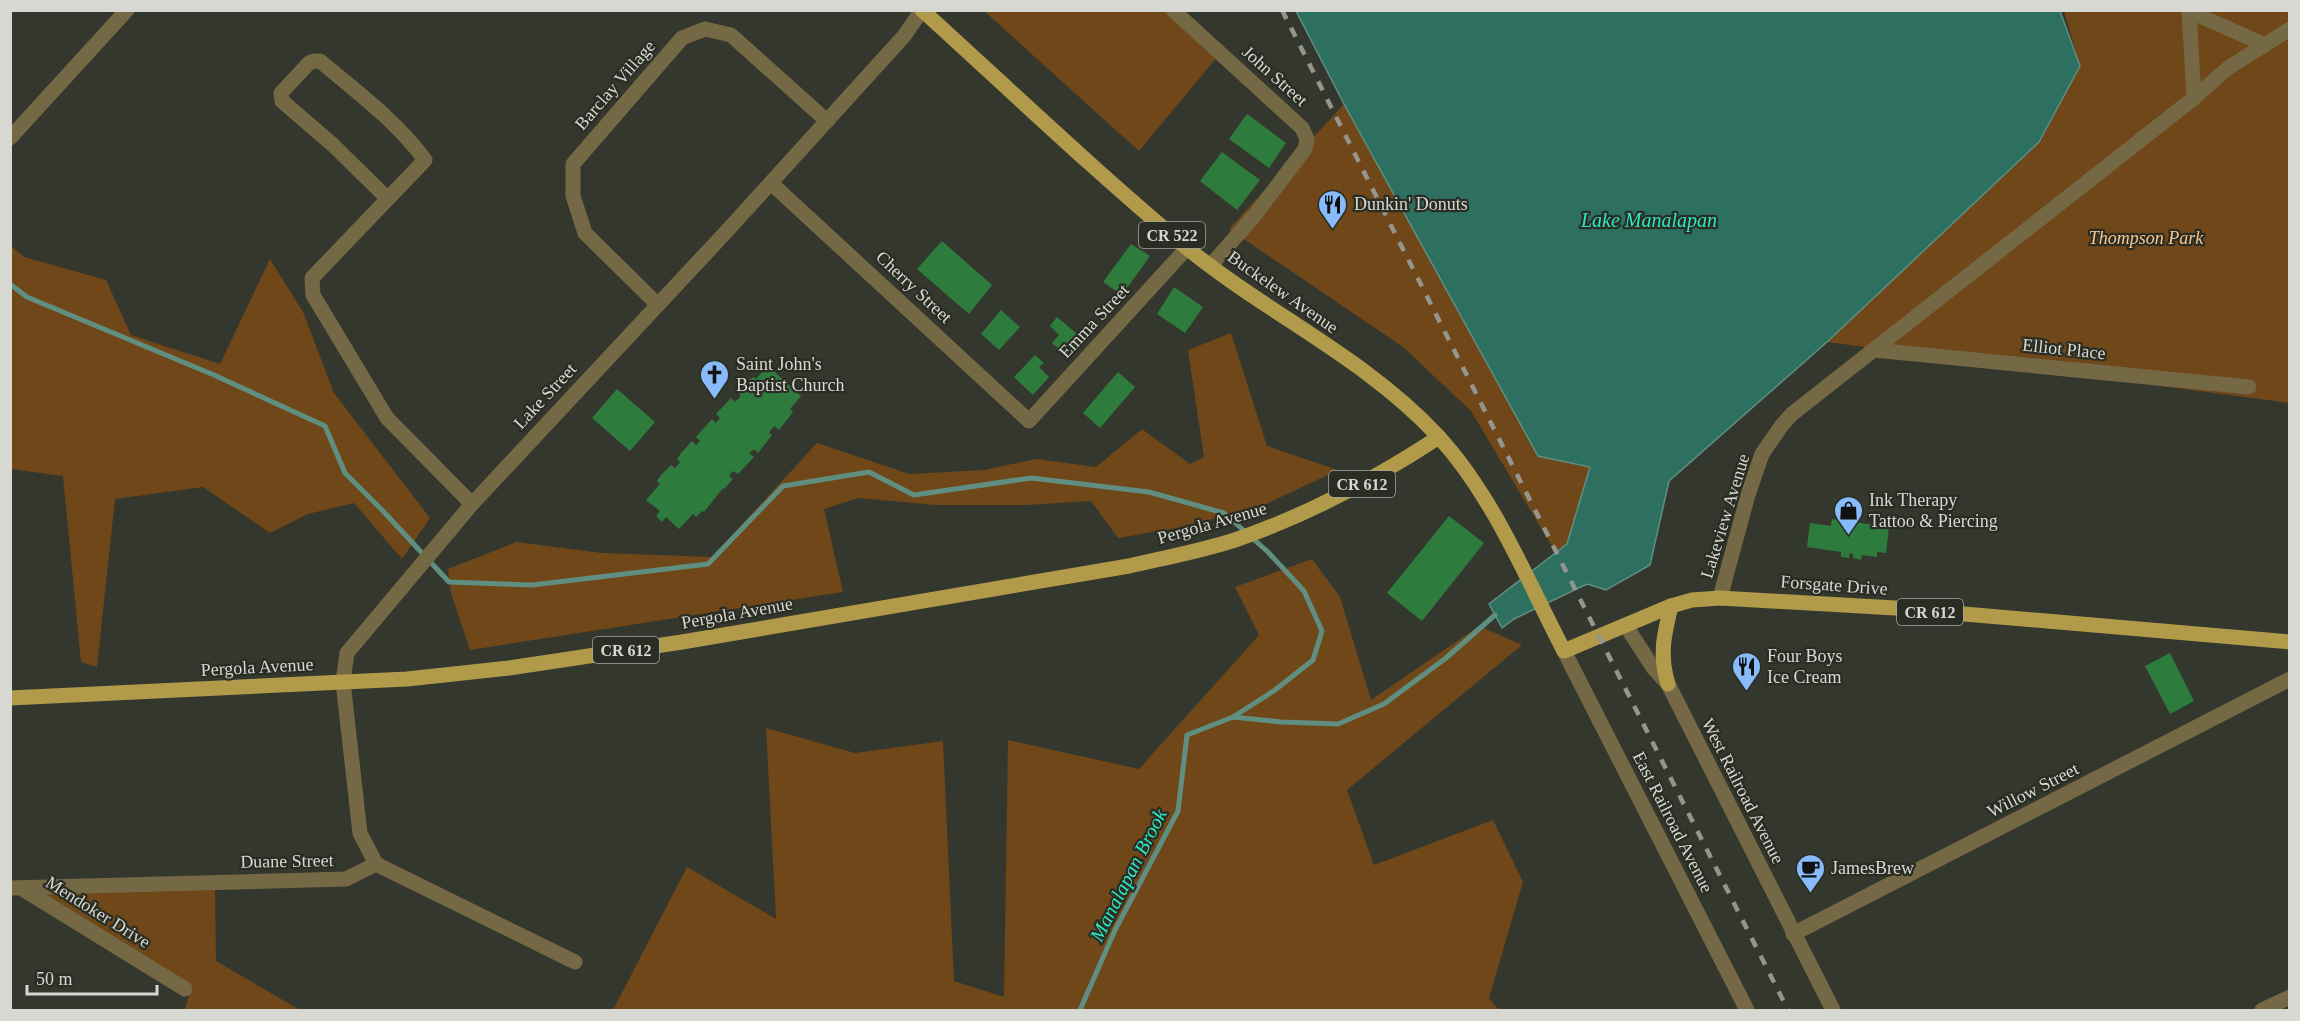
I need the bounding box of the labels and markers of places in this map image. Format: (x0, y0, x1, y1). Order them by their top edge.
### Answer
restaurant icon: Dunkin' Donuts (1317, 188, 1349, 230)
place label: Dunkin' Donuts (1354, 194, 1468, 214)
place label: Saint John's Baptist Church (736, 354, 845, 395)
church icon: Saint John's Baptist Church (699, 358, 731, 400)
place label: Ink Therapy Tattoo & Piercing (1869, 490, 1998, 531)
shop icon: Ink Therapy Tattoo & Piercing (1832, 494, 1864, 536)
place label: Four Boys Ice Cream (1767, 646, 1843, 687)
restaurant icon: Four Boys Ice Cream (1730, 650, 1762, 692)
cafe icon: JamesBrew (1794, 852, 1826, 894)
place label: JamesBrew (1831, 858, 1914, 878)

